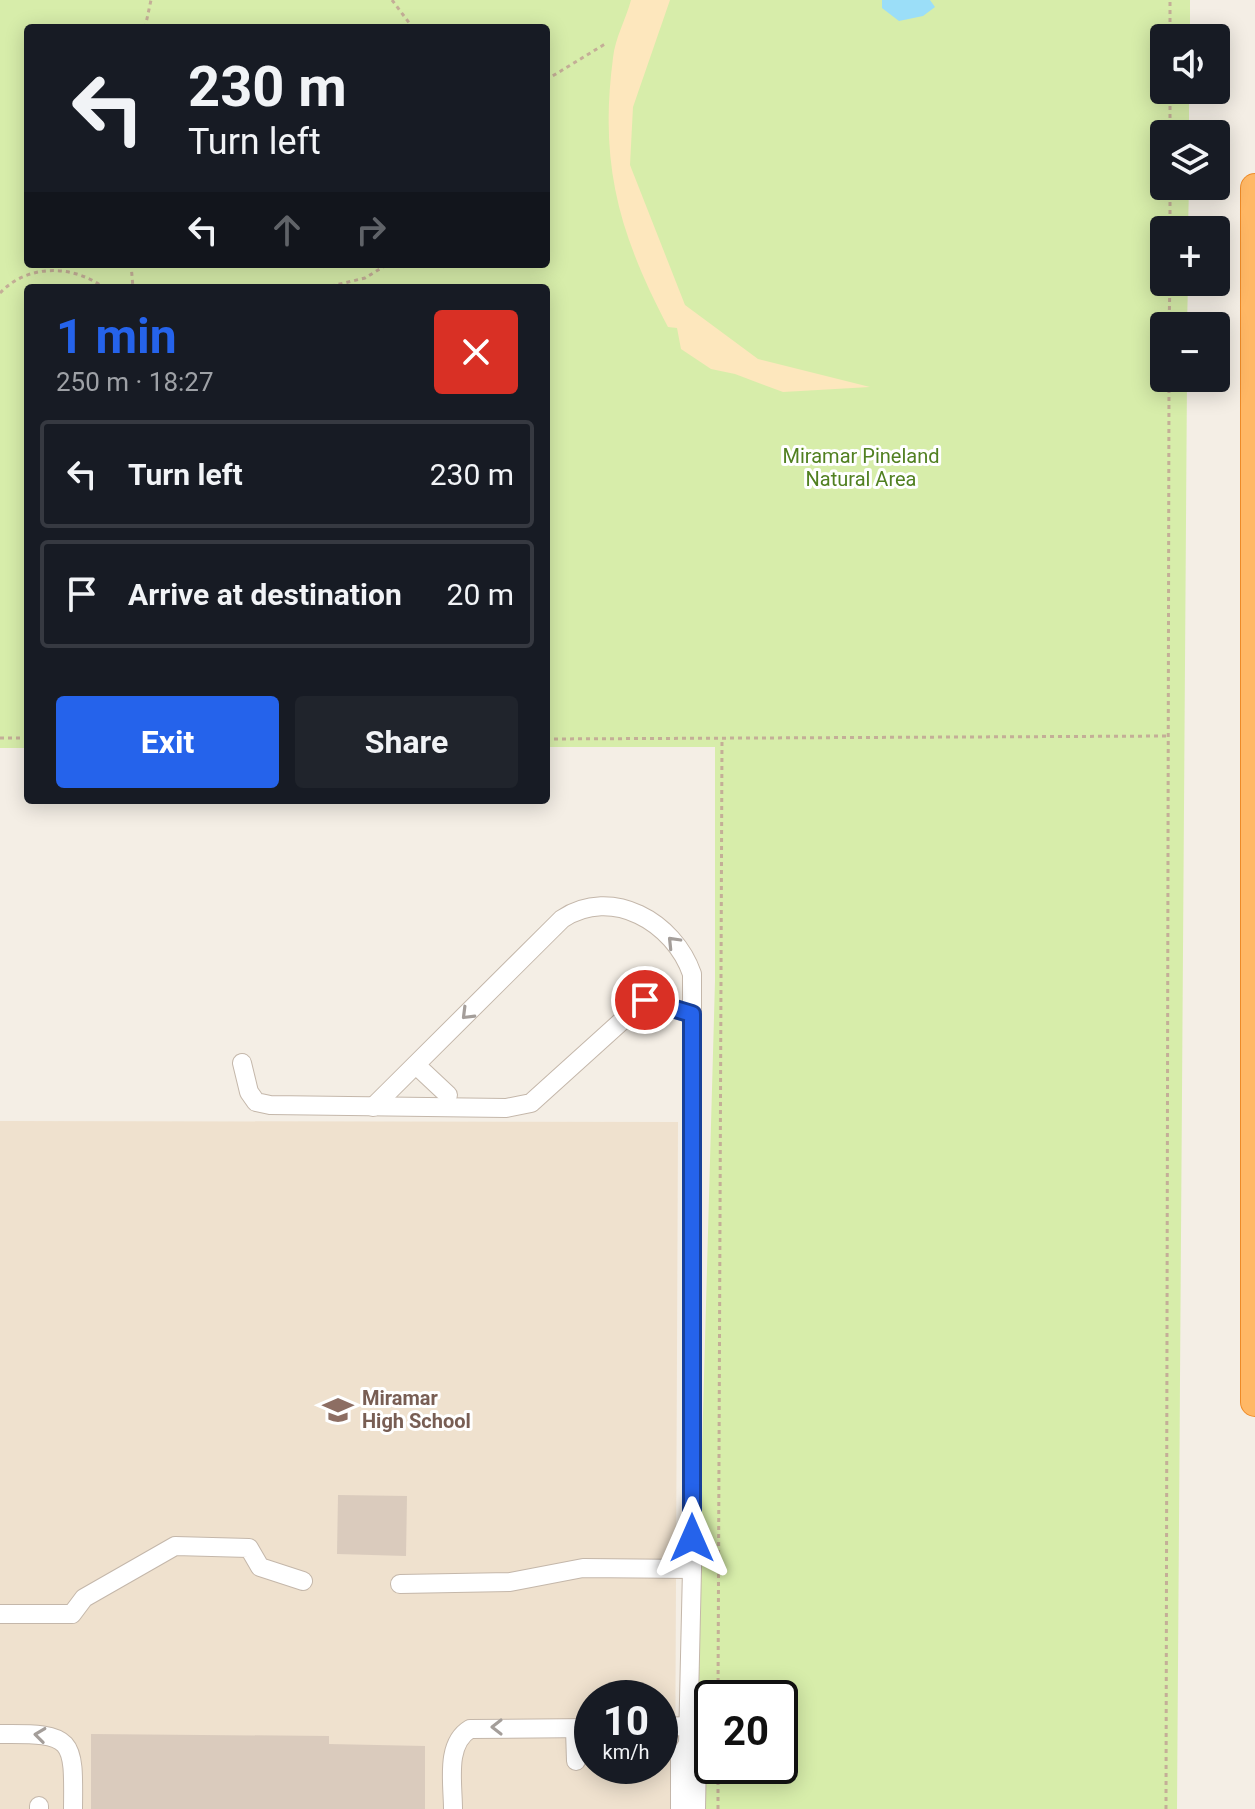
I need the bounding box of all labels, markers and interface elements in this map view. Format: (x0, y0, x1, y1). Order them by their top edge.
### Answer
map controls (1150, 24, 1230, 392)
button: sound (1150, 24, 1230, 104)
text: 230 m (188, 54, 347, 120)
icon: left (56, 56, 160, 160)
button: layers (1150, 120, 1230, 200)
text: Turn left (188, 121, 321, 163)
icon: left (181, 208, 225, 252)
icon: ahead (265, 208, 309, 252)
icon: right (349, 208, 393, 252)
button: + (1150, 216, 1230, 296)
text: 1 min (56, 308, 177, 365)
button: close (434, 310, 518, 394)
button: − (1150, 312, 1230, 392)
text: 250 m · 18:27 (56, 367, 214, 397)
park label: Miramar Pineland Natural Area (783, 444, 939, 491)
icon: left (60, 452, 104, 496)
text: Turn left (128, 457, 243, 492)
text: 230 m (430, 457, 514, 492)
icon: arrive (60, 572, 104, 616)
text: Arrive at destination (128, 577, 402, 612)
text: 20 m (447, 577, 514, 612)
button: Exit (56, 696, 279, 788)
button: Share (295, 696, 518, 788)
one-way arrow (668, 937, 682, 951)
pin (611, 966, 679, 1034)
icon: arrive (623, 978, 667, 1022)
one-way arrow (462, 1004, 476, 1019)
place label: Miramar High School (362, 1386, 471, 1433)
school or university icon: Miramar High School (321, 1393, 355, 1427)
position arrow (650, 1496, 734, 1580)
speed limit sign: 20 (694, 1680, 798, 1784)
text: 10 (603, 1698, 649, 1745)
one-way arrow (490, 1718, 503, 1736)
one-way arrow (33, 1727, 46, 1744)
text: km/h (603, 1740, 649, 1764)

